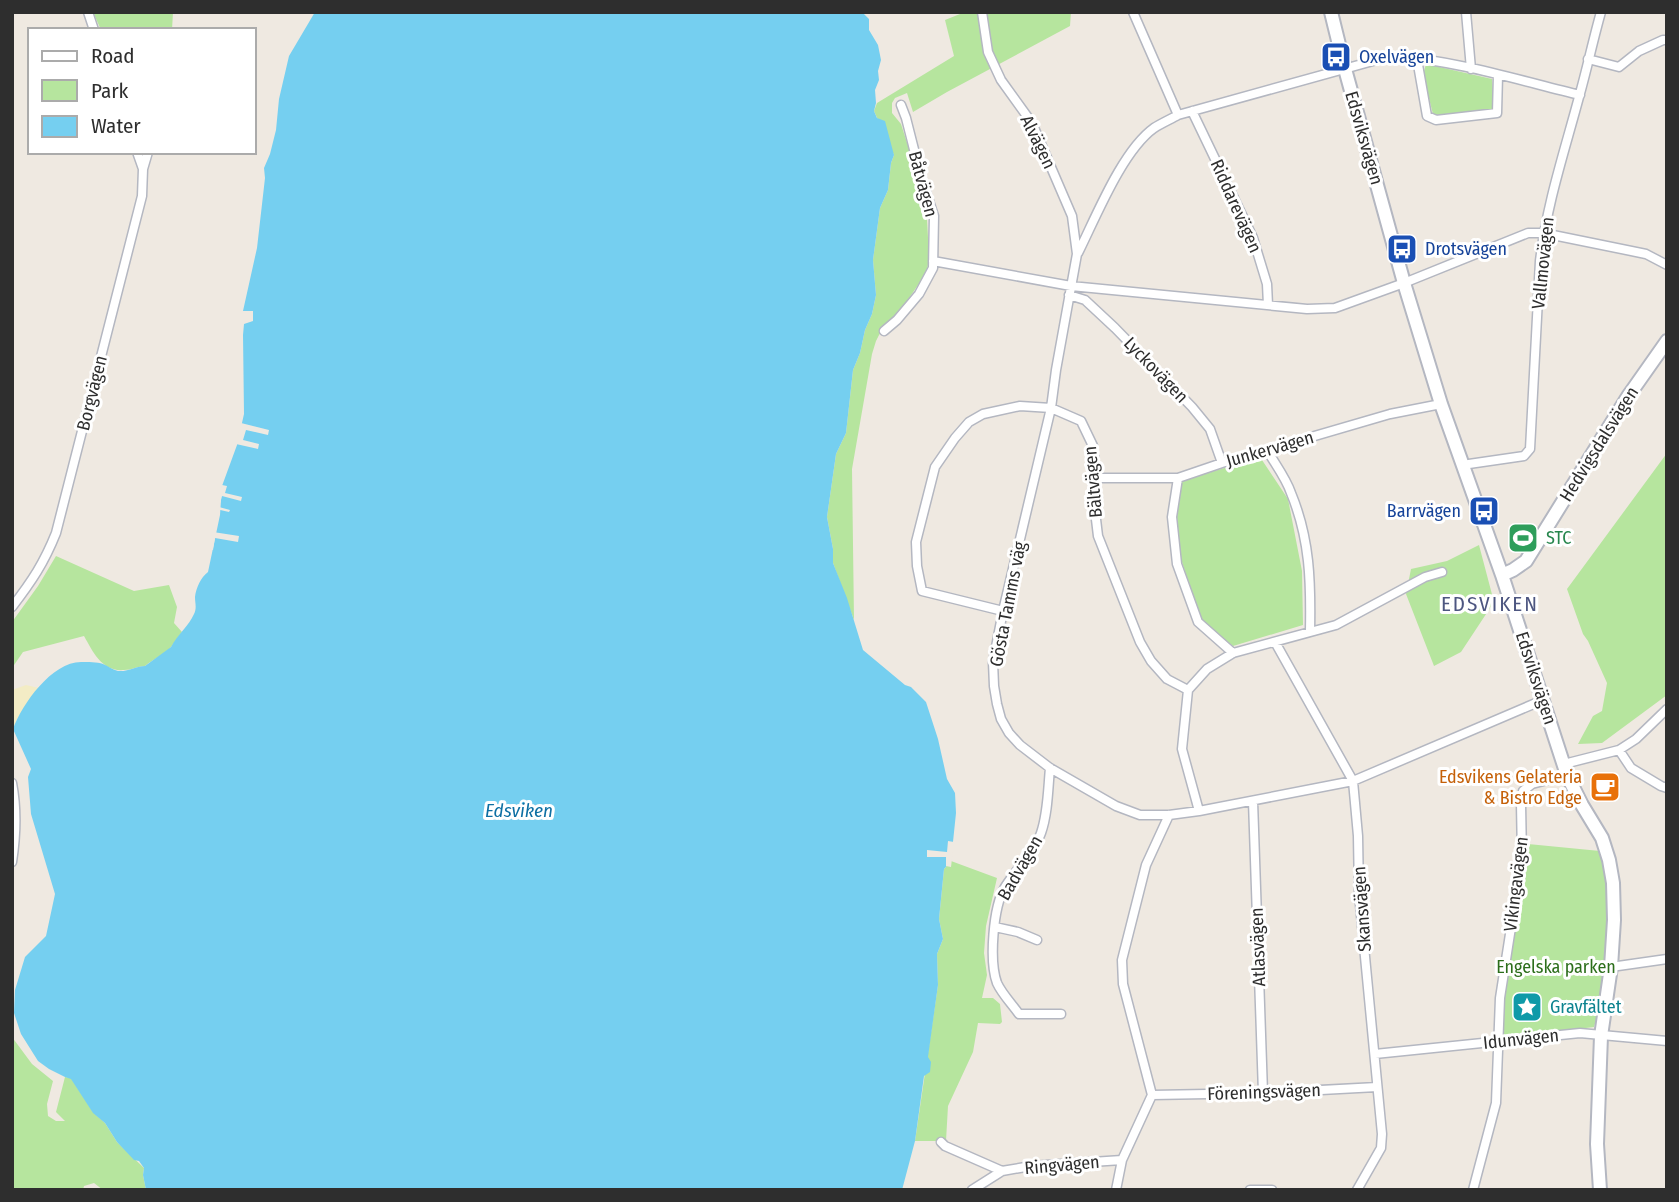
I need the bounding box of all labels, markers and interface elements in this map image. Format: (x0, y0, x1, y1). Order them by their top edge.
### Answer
legend (28, 28, 256, 154)
bus stop icon: Oxelvägen (1319, 40, 1353, 74)
text: Road (91, 43, 135, 69)
place label: Oxelvägen (1359, 46, 1434, 68)
text: Park (91, 78, 129, 104)
street label: Edsviksvägen (1340, 89, 1388, 187)
street label: Alvägen (1016, 112, 1060, 172)
text: Water (91, 113, 141, 139)
street label: Båtvägen (904, 149, 942, 219)
street label: Riddarevägen (1206, 156, 1266, 256)
street label: Vallmovägen (1527, 216, 1559, 310)
bus stop icon: Drotsvägen (1385, 232, 1419, 266)
place label: Drotsvägen (1425, 238, 1507, 260)
street label: Lyckovägen (1119, 332, 1193, 408)
street label: Borgvägen (72, 353, 112, 433)
street label: Hedvigsdalsvägen (1555, 382, 1643, 506)
street label: Junkervägen (1224, 426, 1316, 472)
street label: Bältvägen (1079, 445, 1107, 519)
bus stop icon: Barrvägen (1467, 494, 1501, 528)
place label: Barrvägen (1387, 500, 1461, 522)
sports icon: STC (1506, 521, 1540, 555)
place label: STC (1546, 527, 1571, 549)
street label: Gösta Tamms väg (985, 539, 1031, 668)
district label: EDSVIKEN (1441, 591, 1539, 617)
street label: Edsviksvägen (1511, 629, 1561, 727)
place label: Edsvikens Gelateria & Bistro Edge (1439, 766, 1582, 809)
cafe icon: Edsvikens Gelateria & Bistro Edge (1588, 770, 1622, 804)
water label: Edsviken (485, 799, 553, 822)
street label: Badvägen (993, 832, 1047, 904)
street label: Vikingavägen (1499, 835, 1533, 933)
street label: Skansvägen (1348, 865, 1376, 953)
street label: Atlasvägen (1246, 907, 1270, 987)
park label: Engelska parken (1496, 956, 1616, 978)
place icon: Gravfältet (1510, 990, 1544, 1024)
place label: Gravfältet (1550, 996, 1622, 1018)
street label: Idunvägen (1482, 1024, 1560, 1054)
street label: Föreningsvägen (1207, 1079, 1321, 1105)
street label: Ringvägen (1024, 1151, 1100, 1179)

